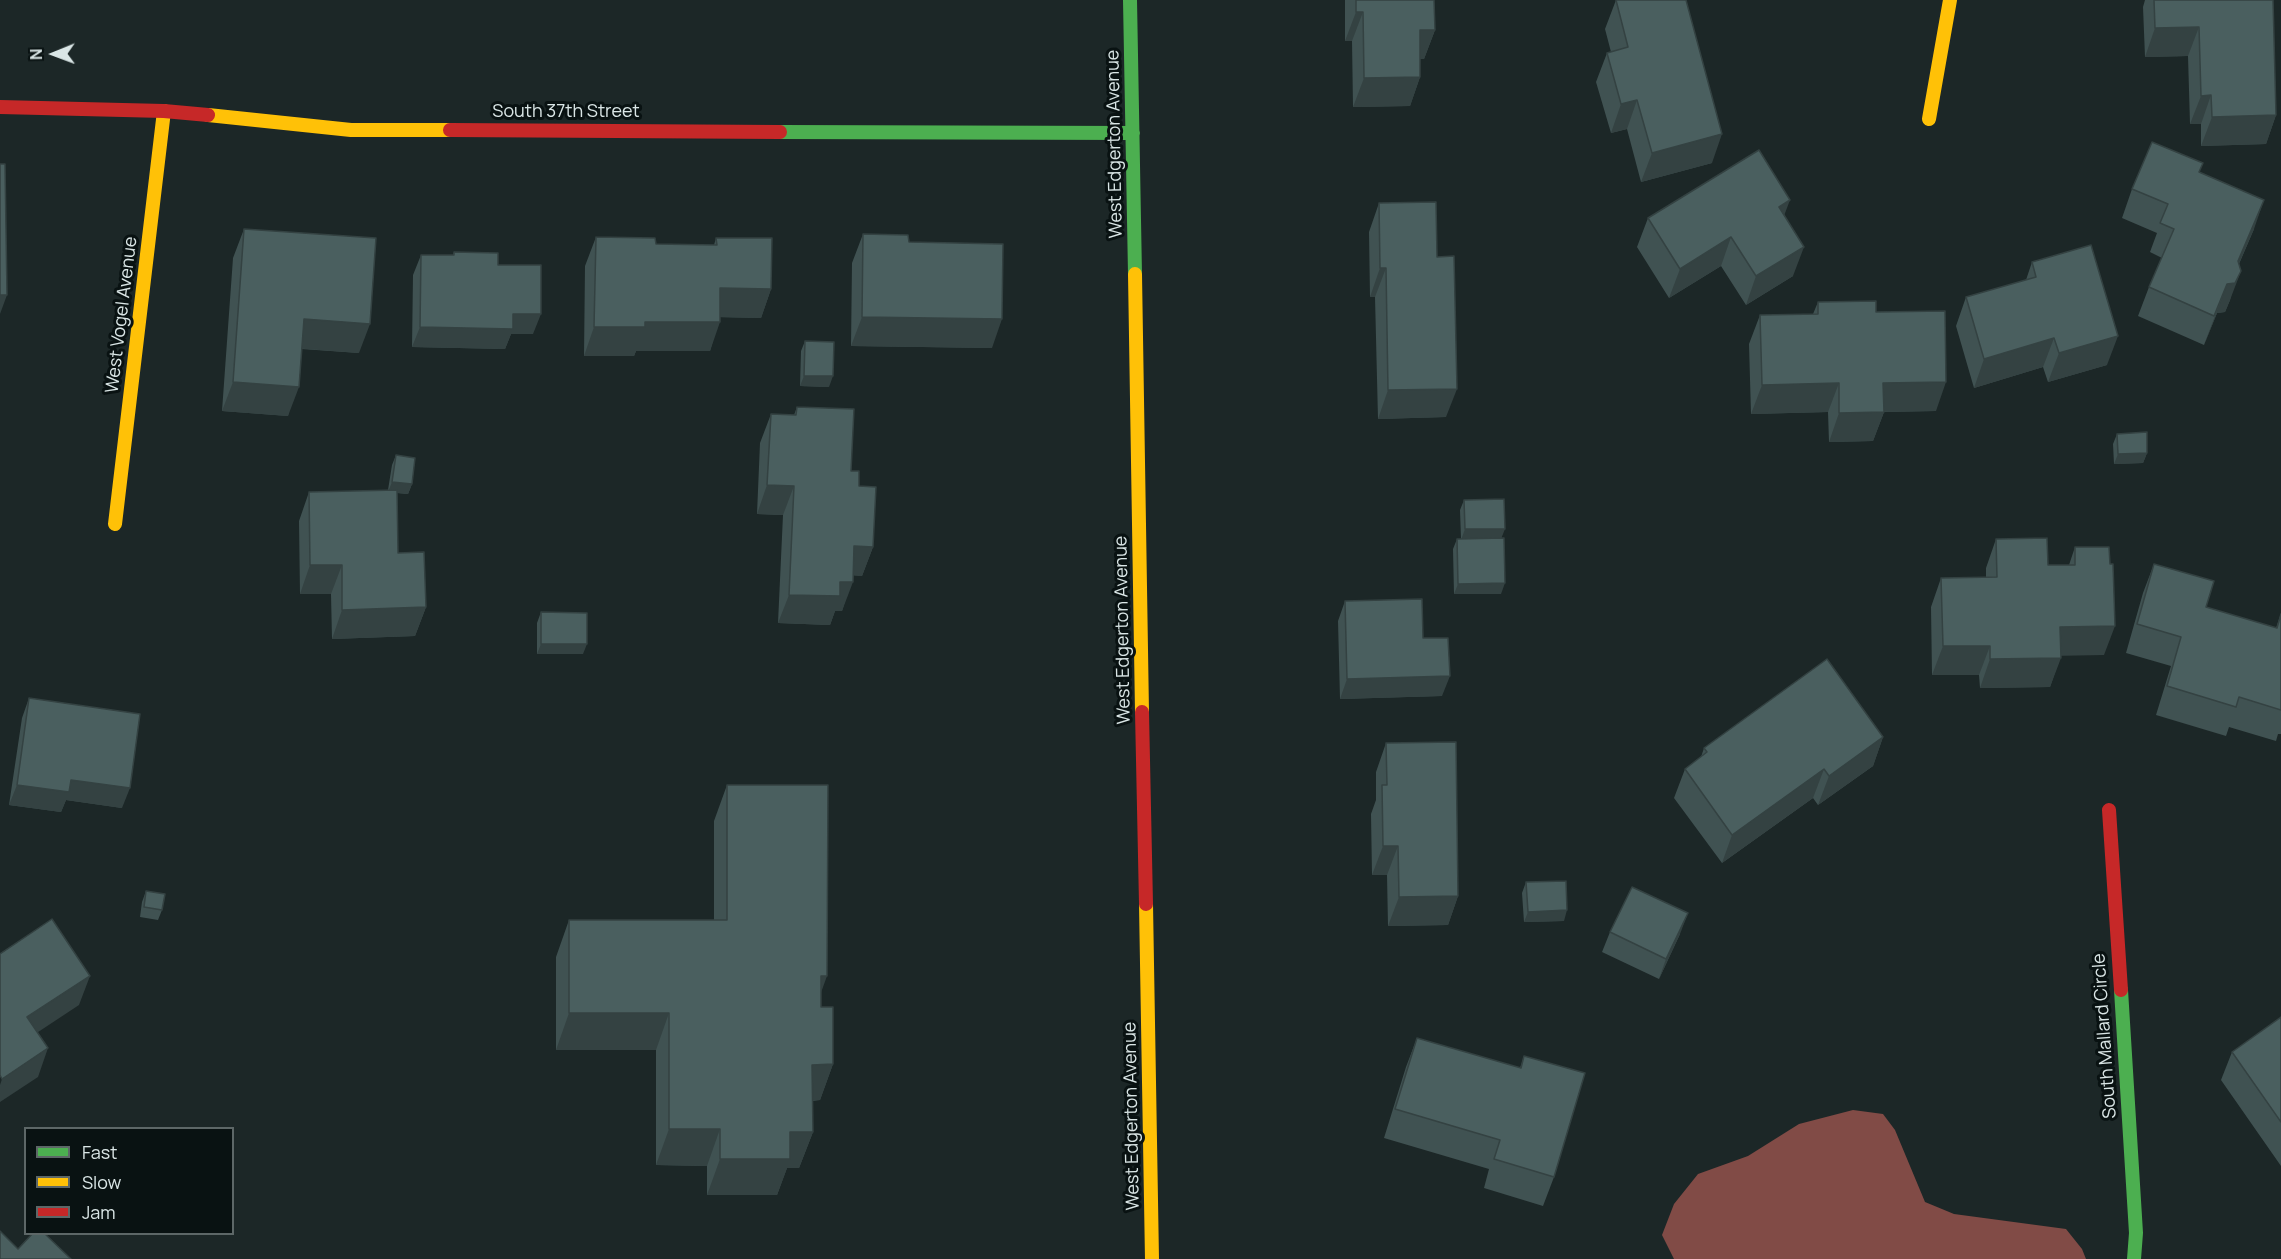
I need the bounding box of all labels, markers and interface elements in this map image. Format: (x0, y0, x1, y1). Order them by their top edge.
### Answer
north arrow (24, 24, 84, 84)
text: N (25, 48, 47, 60)
street label: West Edgerton Avenue (1103, 50, 1127, 238)
street label: South 37th Street (492, 101, 640, 123)
street label: West Vogel Avenue (102, 235, 142, 395)
street label: West Edgerton Avenue (1111, 536, 1135, 724)
street label: South Mallard Circle (2088, 953, 2122, 1119)
street label: West Edgerton Avenue (1120, 1022, 1144, 1210)
legend (24, 1127, 234, 1235)
text: Fast (82, 1140, 117, 1164)
text: Slow (82, 1170, 121, 1194)
text: Jam (82, 1200, 116, 1224)

